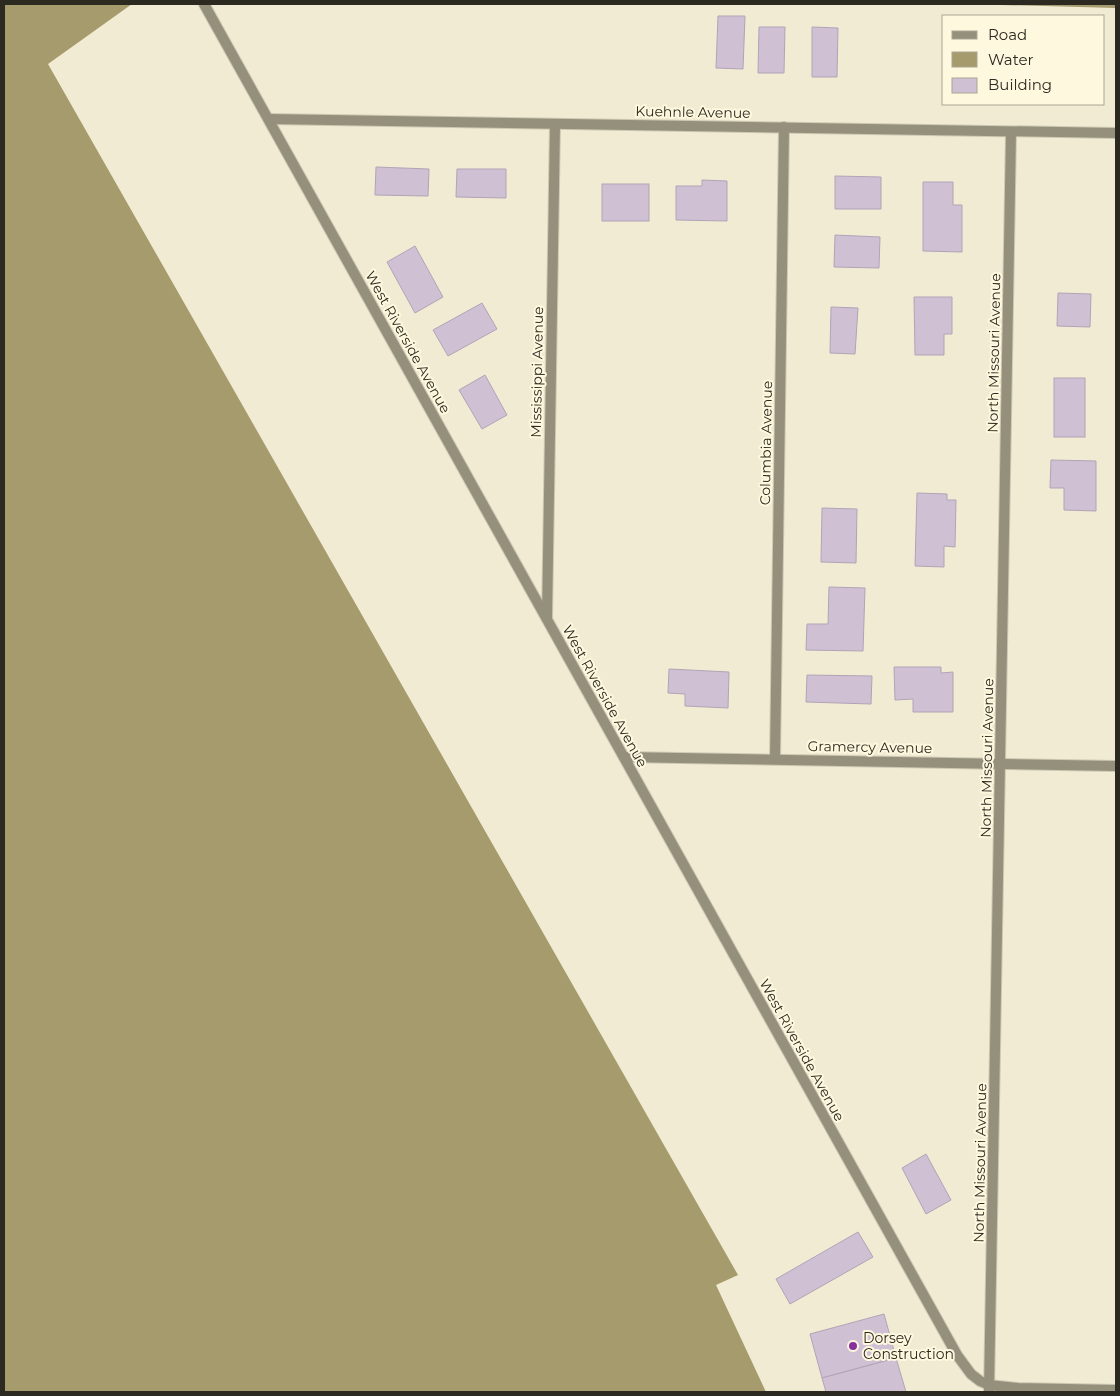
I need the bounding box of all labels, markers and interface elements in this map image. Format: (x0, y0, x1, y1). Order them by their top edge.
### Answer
legend (942, 15, 1105, 105)
text: Road (988, 25, 1027, 44)
text: Water (988, 50, 1034, 69)
text: Building (988, 75, 1052, 94)
street label: Kuehnle Avenue (635, 102, 751, 122)
street label: West Riverside Avenue (361, 268, 455, 416)
street label: North Missouri Avenue (984, 273, 1004, 433)
street label: Mississippi Avenue (527, 306, 547, 438)
street label: Columbia Avenue (756, 381, 776, 505)
street label: West Riverside Avenue (558, 622, 652, 770)
street label: North Missouri Avenue (977, 678, 997, 838)
street label: Gramercy Avenue (807, 737, 933, 757)
street label: West Riverside Avenue (755, 976, 849, 1124)
street label: North Missouri Avenue (970, 1083, 990, 1243)
place label: Dorsey Construction (863, 1329, 954, 1363)
marker: Dorsey Construction (847, 1340, 859, 1352)

